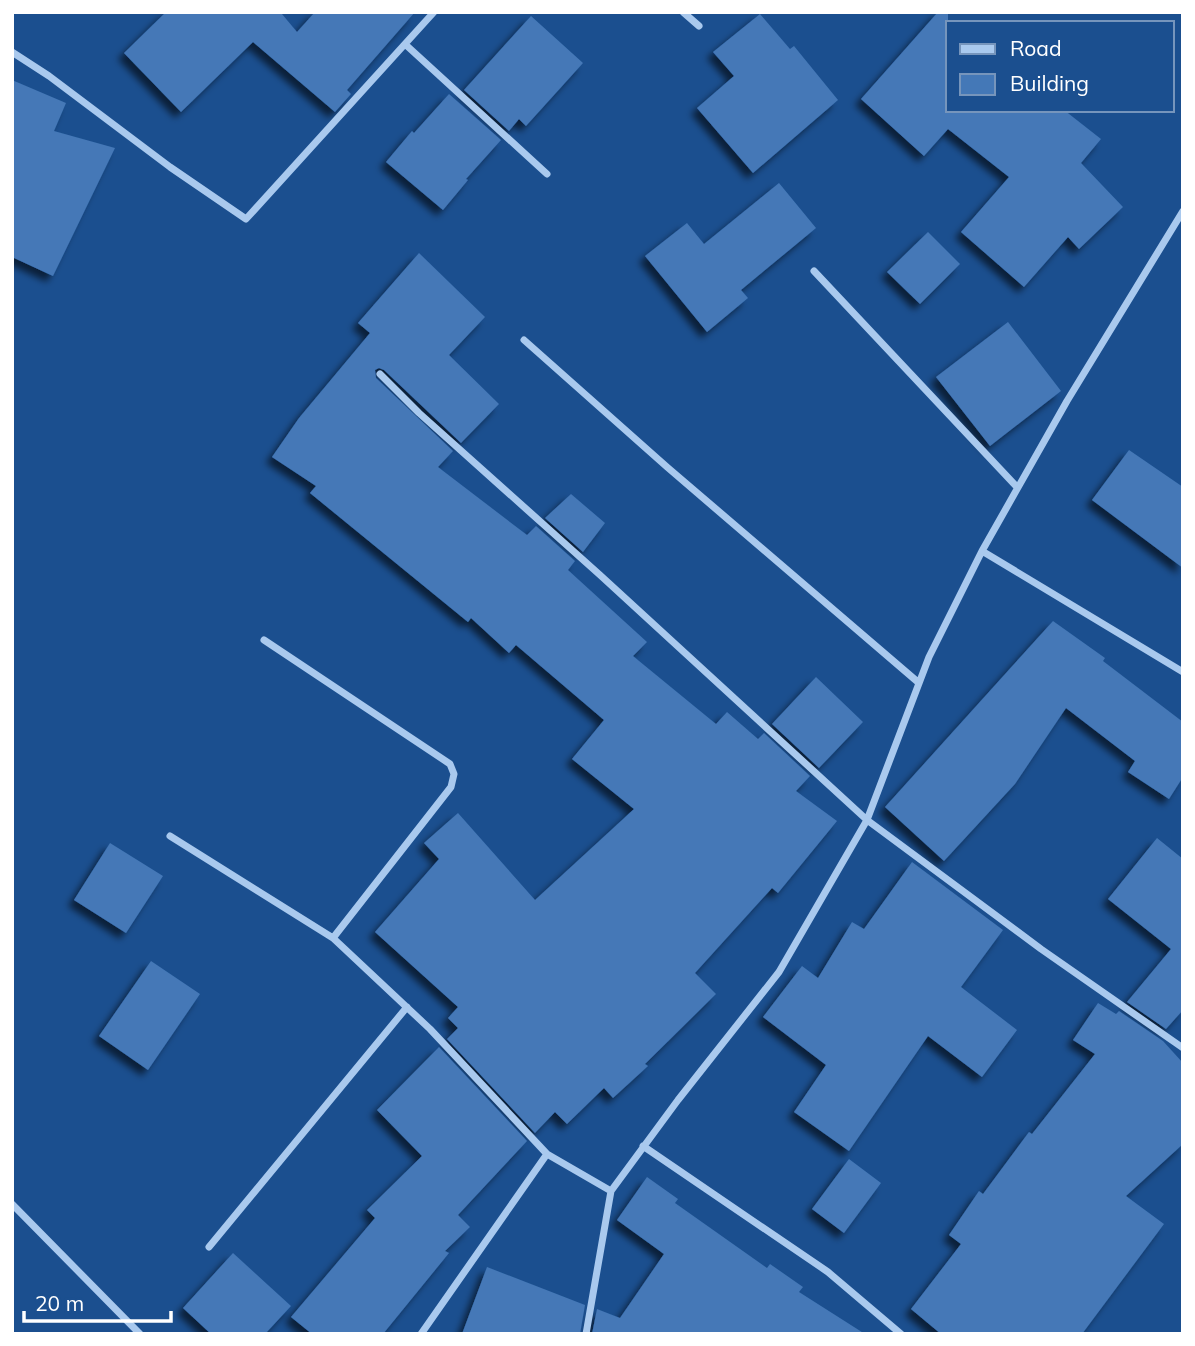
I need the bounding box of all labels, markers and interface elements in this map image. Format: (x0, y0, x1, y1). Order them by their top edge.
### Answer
legend (946, 21, 1174, 112)
text: Road (1010, 35, 1061, 61)
text: Building (1010, 70, 1089, 96)
scale bar (24, 1280, 172, 1324)
text: 20 m (35, 1290, 84, 1316)

